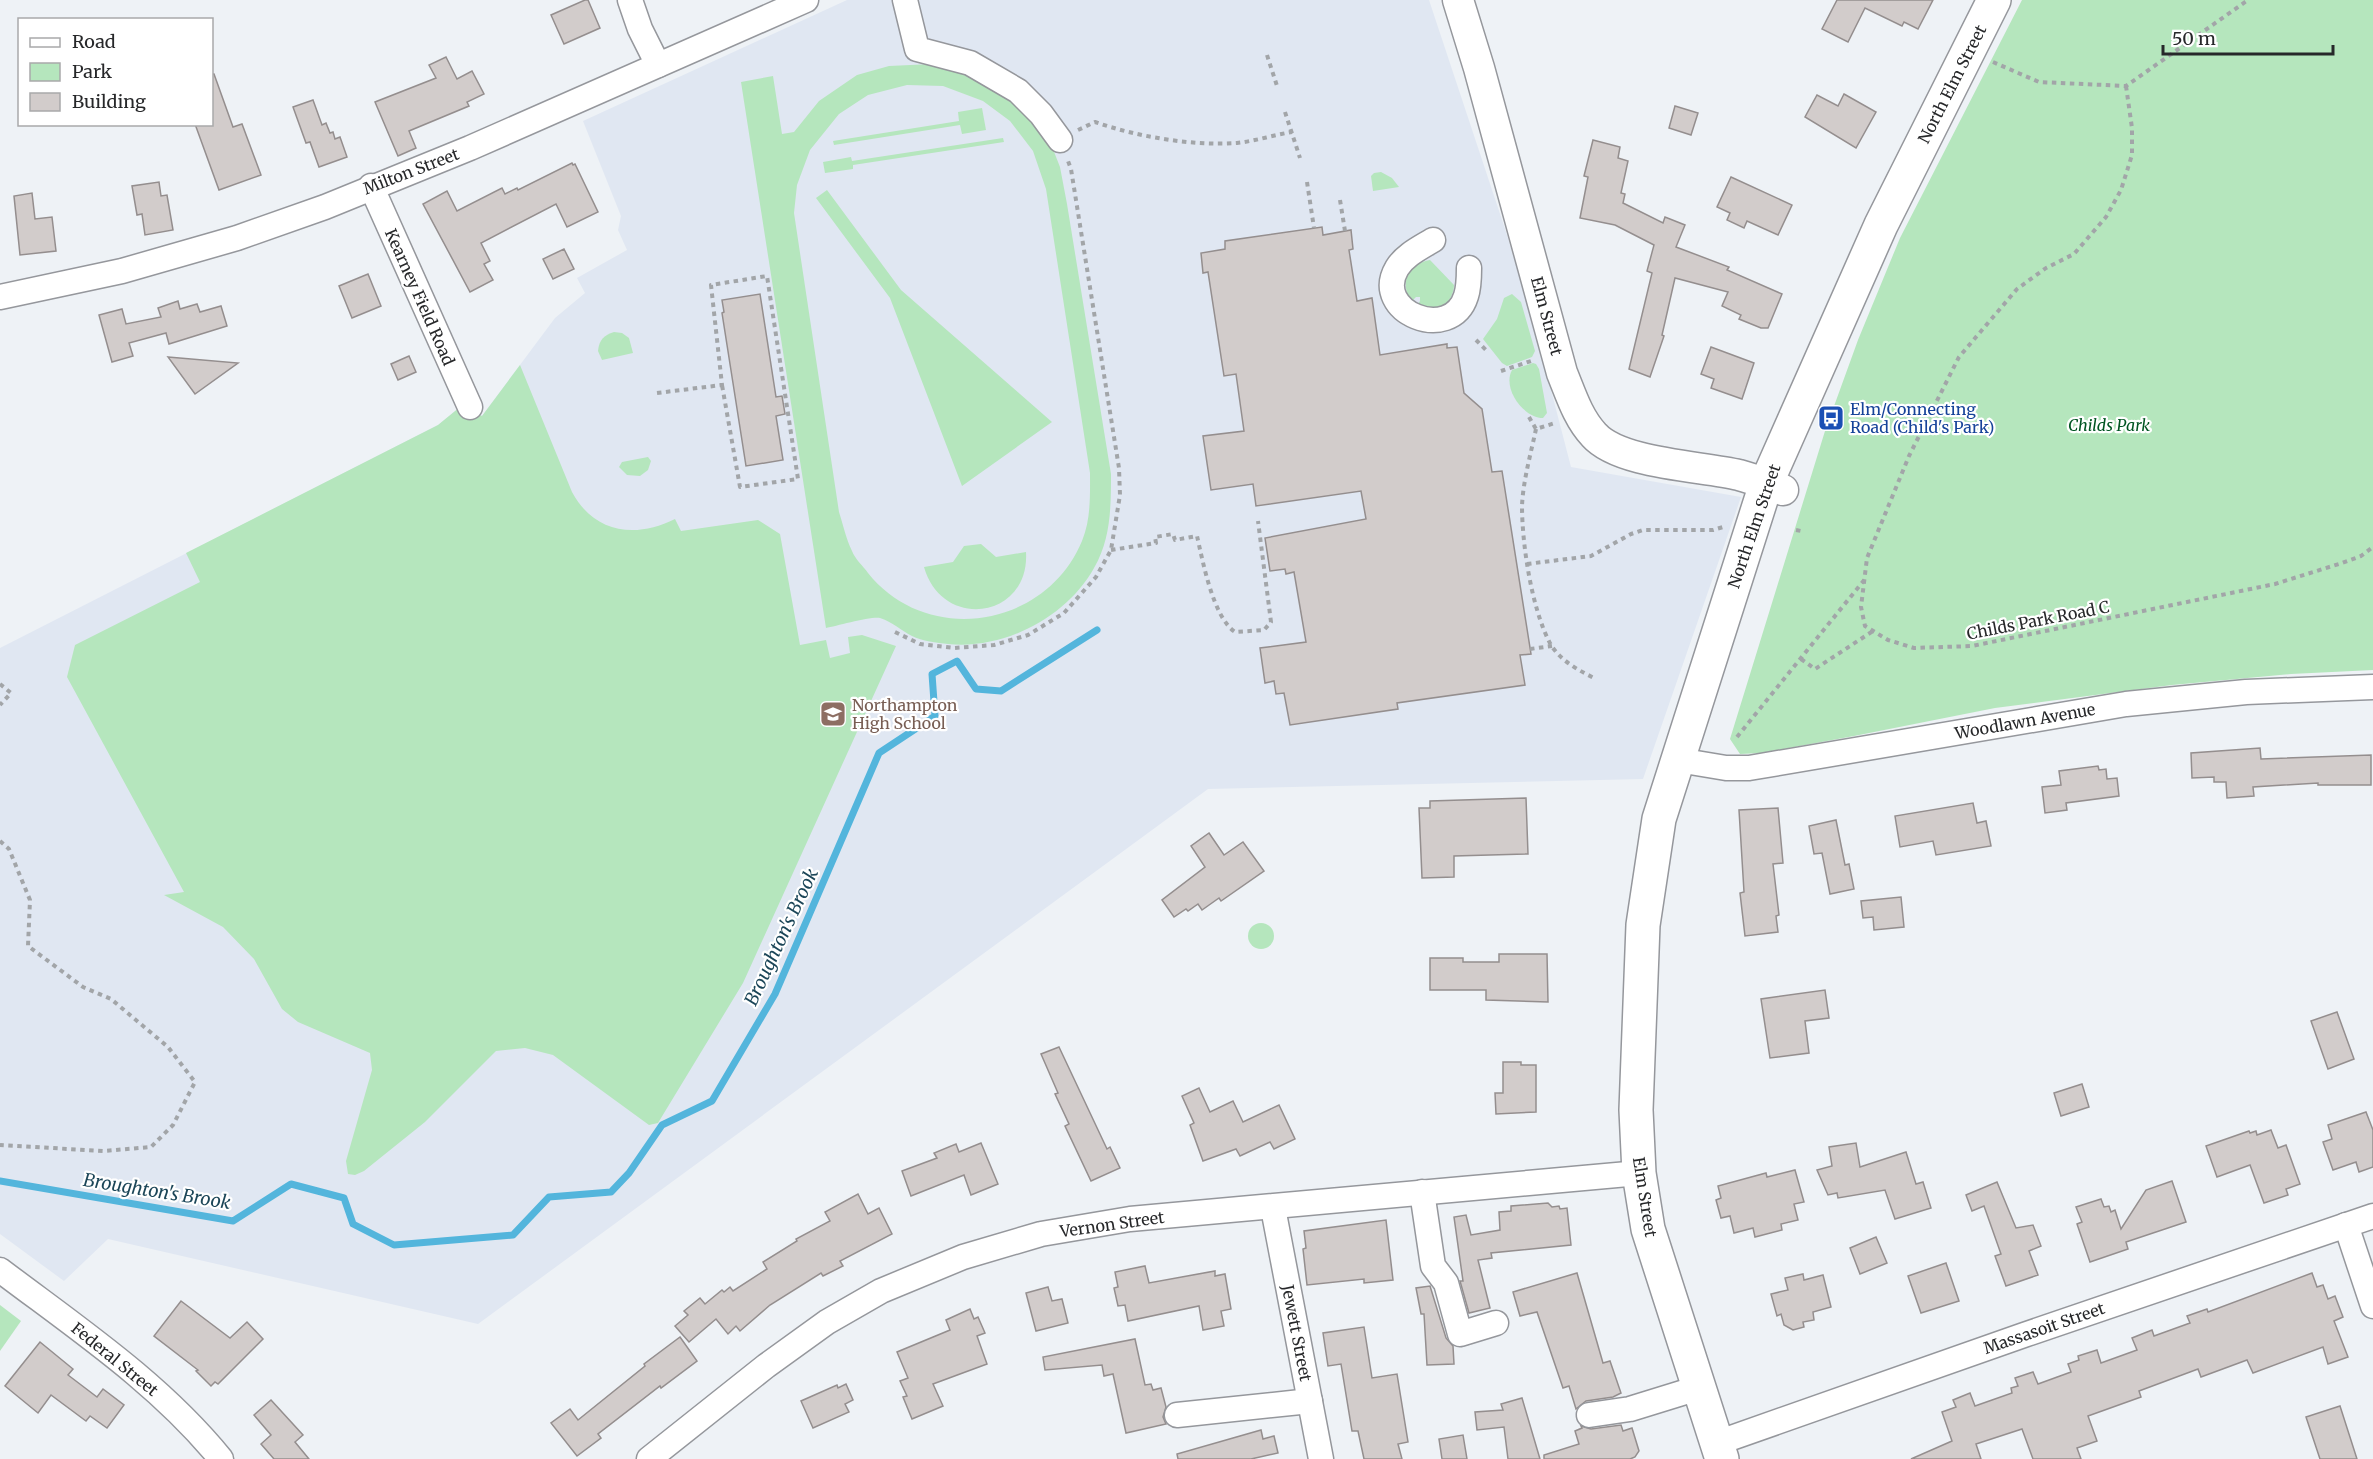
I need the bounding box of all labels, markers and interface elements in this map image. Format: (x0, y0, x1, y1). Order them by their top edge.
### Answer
legend (18, 18, 213, 126)
scale bar (2163, 18, 2332, 56)
street label: North Elm Street (1914, 21, 1991, 146)
text: 50 m (2172, 27, 2216, 50)
text: Road (72, 30, 116, 53)
text: Park (72, 60, 113, 83)
text: Building (72, 90, 146, 113)
street label: Milton Street (360, 143, 462, 198)
street label: Kearney Field Road (381, 226, 459, 369)
street label: Elm Street (1527, 274, 1567, 358)
place label: Elm/Connecting Road (Child's Park) (1850, 399, 1994, 437)
bus stop icon: Elm/Connecting Road (Child's Park) (1816, 403, 1846, 433)
park label: Childs Park (2068, 415, 2150, 435)
street label: North Elm Street (1723, 461, 1785, 591)
street label: Childs Park Road C (1965, 596, 2111, 644)
place label: Northampton High School (852, 695, 958, 733)
school or university icon: Northampton High School (818, 699, 848, 729)
street label: Woodlawn Avenue (1952, 699, 2097, 743)
water label: Broughton's Brook (739, 865, 823, 1009)
street label: Elm Street (1629, 1156, 1661, 1239)
water label: Broughton's Brook (82, 1168, 232, 1214)
street label: Vernon Street (1057, 1207, 1166, 1241)
street label: Jewett Street (1278, 1282, 1316, 1384)
street label: Massasoit Street (1981, 1298, 2108, 1358)
street label: Federal Street (67, 1318, 163, 1401)

